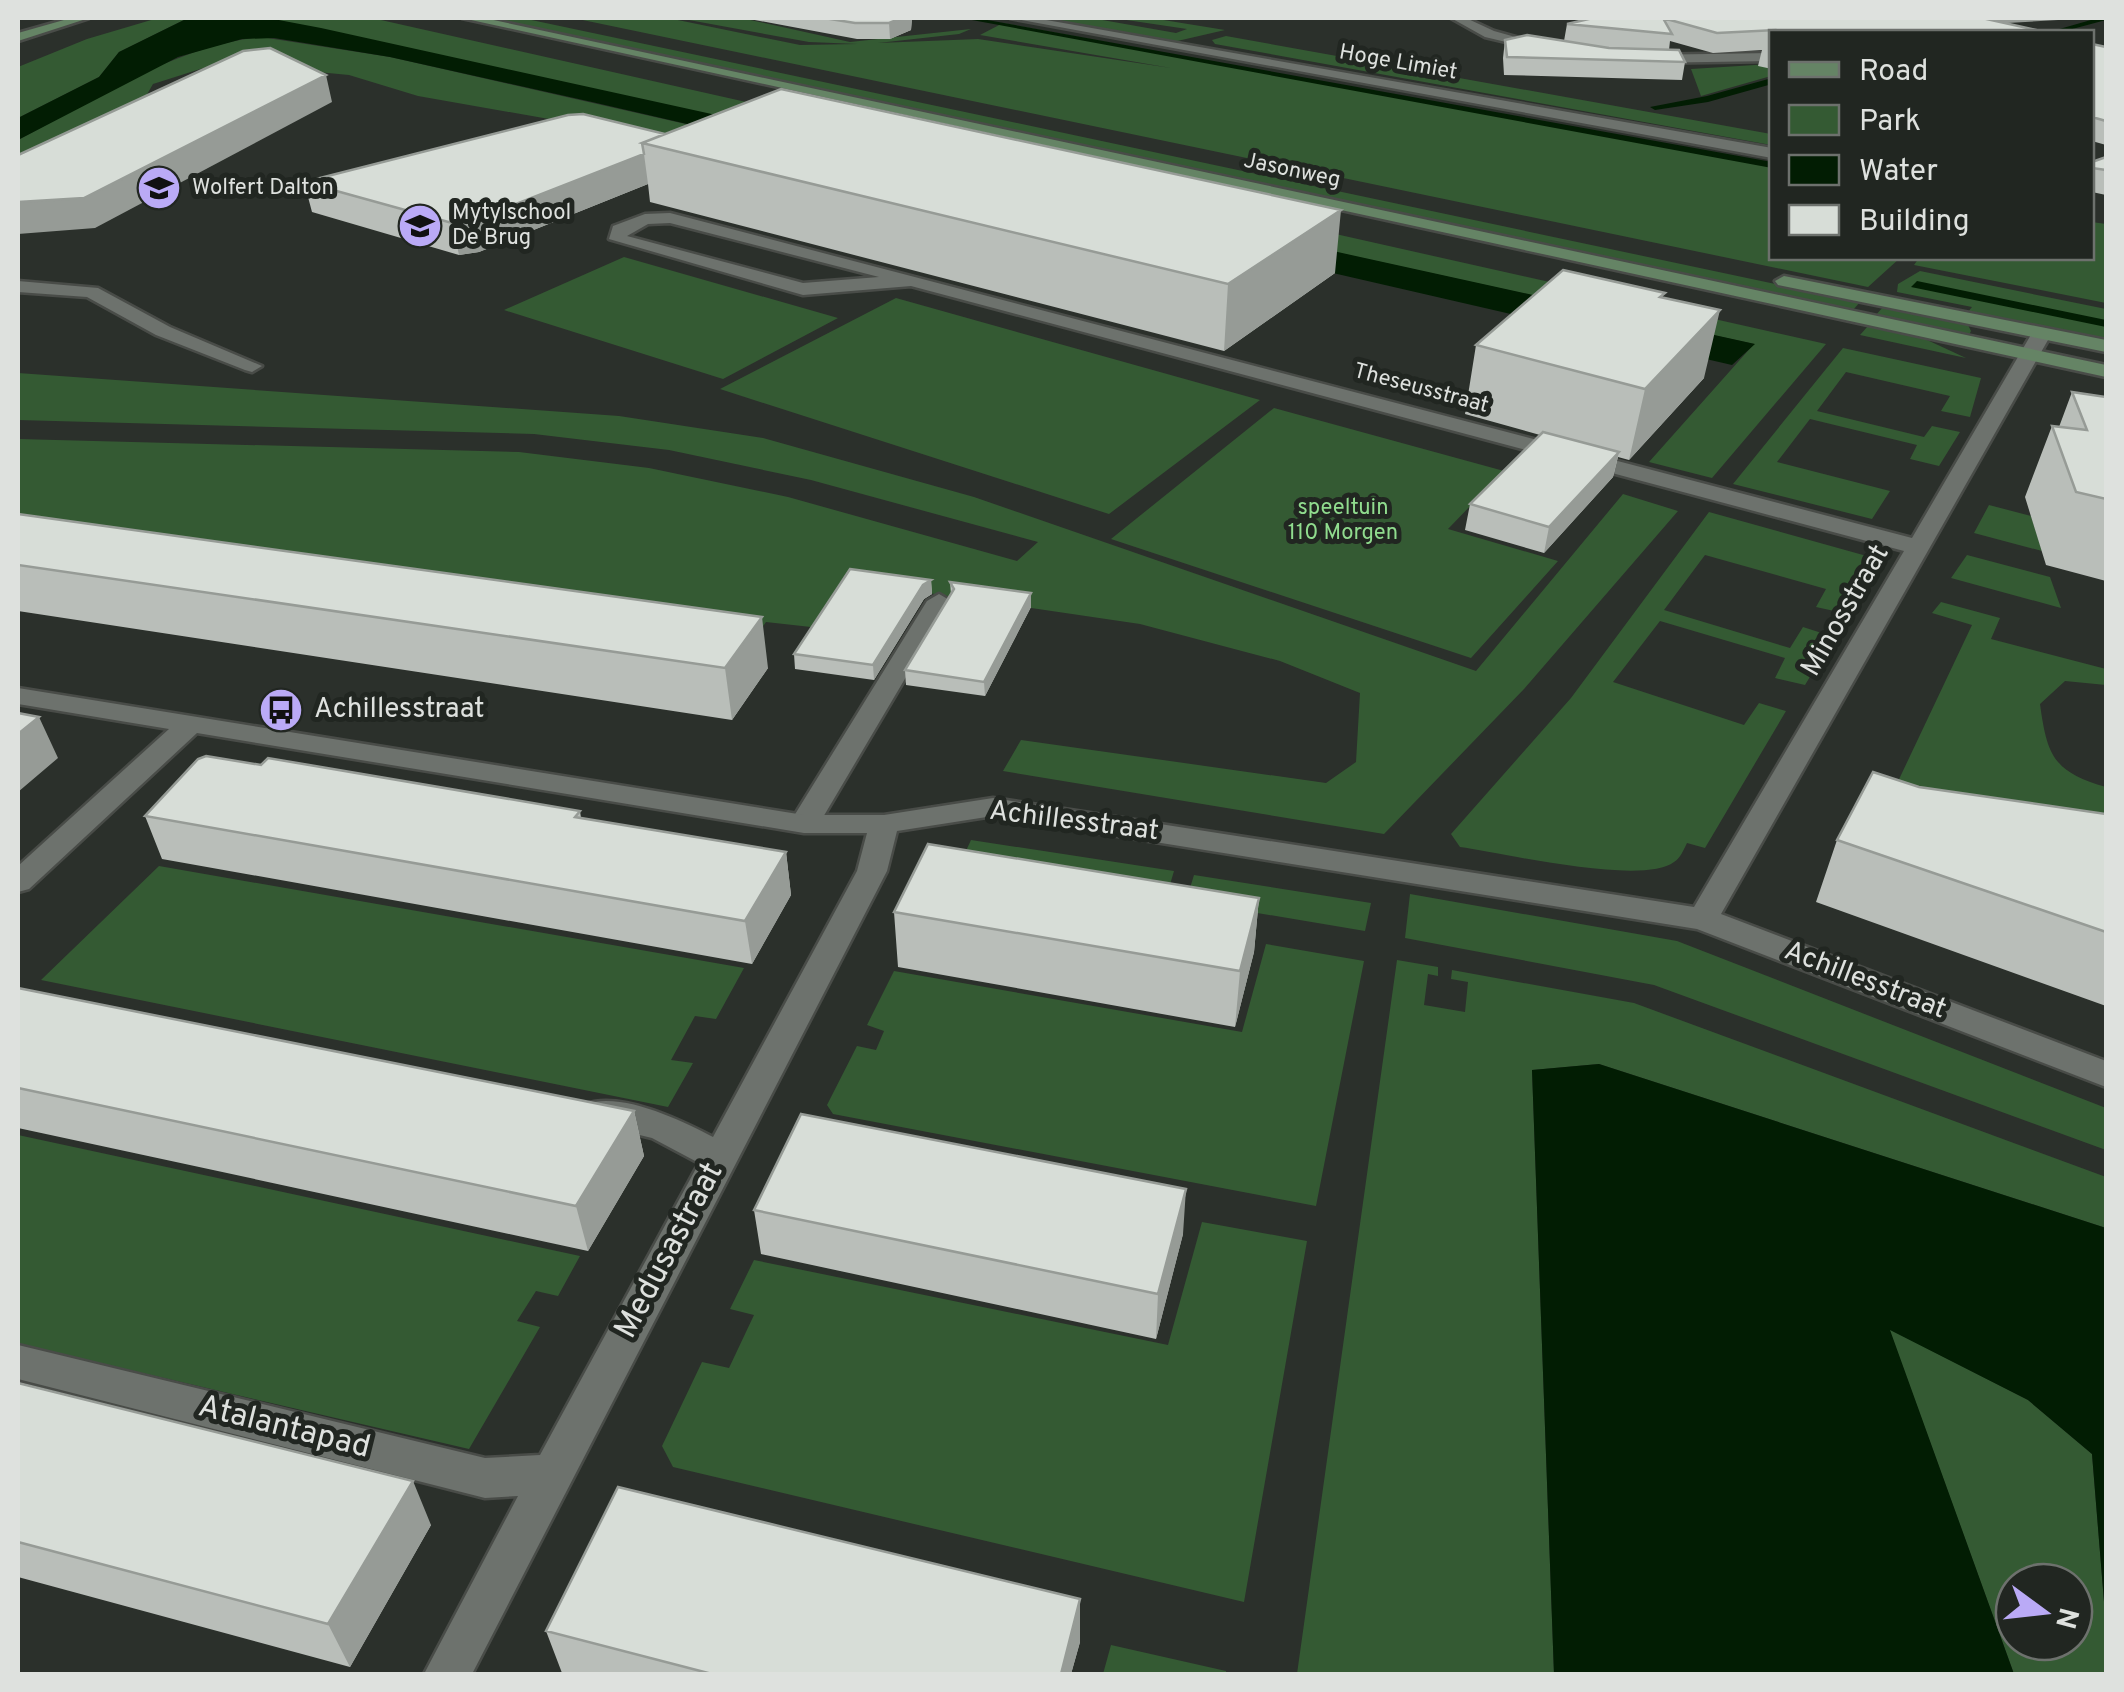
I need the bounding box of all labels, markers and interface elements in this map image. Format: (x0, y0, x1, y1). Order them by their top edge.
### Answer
legend (1769, 30, 2094, 260)
street label: Hoge Limiet (1337, 39, 1459, 87)
text: Road (1859, 54, 1928, 91)
text: Park (1859, 104, 1921, 141)
street label: Jasonweg (1241, 148, 1343, 194)
text: Water (1859, 154, 1938, 191)
school or university icon: Wolfert Dalton (136, 165, 182, 211)
place label: Wolfert Dalton (192, 175, 334, 202)
place label: Mytylschool De Brug (452, 200, 571, 252)
school or university icon: Mytylschool De Brug (397, 203, 443, 249)
text: Building (1859, 204, 1970, 241)
street label: Theseusstraat (1351, 358, 1491, 420)
park label: speeltuin 110 Morgen (1288, 495, 1398, 547)
street label: Minosstraat (1794, 538, 1898, 684)
bus stop icon: Achillesstraat (258, 687, 304, 733)
place label: Achillesstraat (314, 692, 485, 728)
street label: Achillesstraat (987, 794, 1161, 850)
street label: Achillesstraat (1779, 934, 1951, 1028)
street label: Medusastraat (607, 1156, 733, 1346)
street label: Atalantapad (194, 1387, 374, 1469)
north arrow (1994, 1562, 2094, 1662)
text: N (2045, 1603, 2085, 1632)

